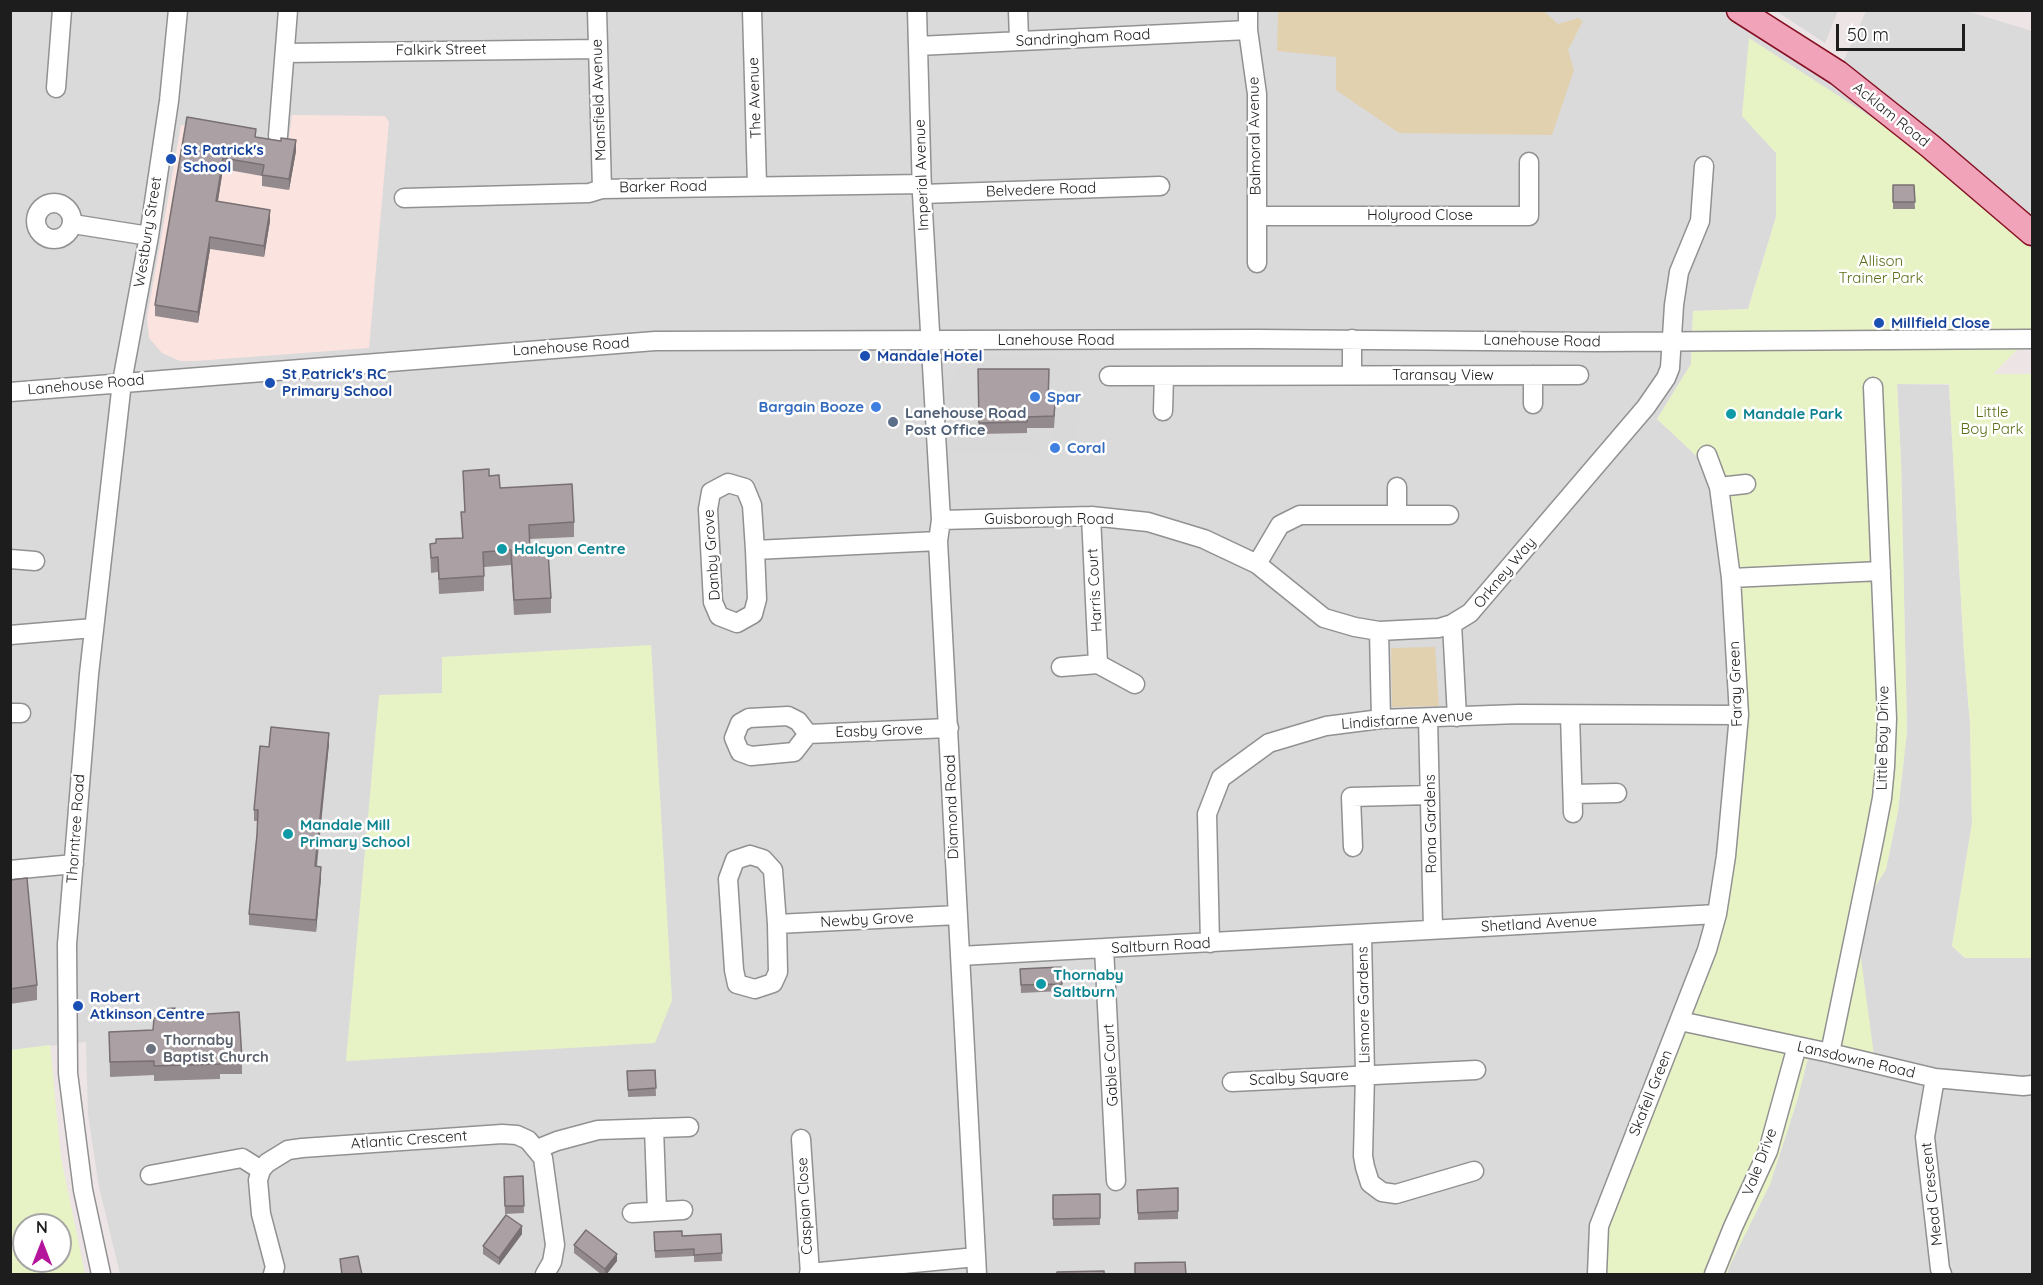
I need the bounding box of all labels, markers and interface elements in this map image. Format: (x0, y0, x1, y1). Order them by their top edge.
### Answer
scale bar (1839, 12, 1968, 50)
text: 50 m (1847, 23, 1889, 46)
street label: Sandringham Road (1015, 25, 1151, 51)
street label: Mansfield Avenue (588, 39, 610, 161)
street label: Falkirk Street (395, 40, 487, 60)
street label: The Avenue (745, 57, 765, 139)
street label: Balmoral Avenue (1245, 77, 1265, 195)
street label: Acklam Road (1849, 79, 1933, 151)
street label: Imperial Avenue (911, 119, 933, 231)
place label: St Patrick's School (183, 141, 264, 176)
marker: St Patrick's School (164, 152, 178, 166)
street label: Westbury Street (130, 175, 166, 289)
street label: Barker Road (619, 177, 707, 197)
street label: Belvedere Road (986, 179, 1096, 201)
street label: Holyrood Close (1367, 206, 1473, 224)
park label: Allison Trainer Park (1839, 252, 1923, 287)
place label: Millfield Close (1891, 314, 1990, 332)
marker: Millfield Close (1872, 316, 1886, 330)
street label: Lanehouse Road (997, 331, 1115, 349)
street label: Lanehouse Road (1483, 331, 1601, 351)
street label: Lanehouse Road (512, 334, 630, 360)
place label: Mandale Hotel (877, 347, 983, 365)
marker: Mandale Hotel (858, 349, 872, 363)
place label: St Patrick's RC Primary School (282, 365, 392, 400)
street label: Taransay View (1392, 366, 1494, 384)
street label: Lanehouse Road (27, 371, 145, 399)
marker: St Patrick's RC Primary School (263, 376, 277, 390)
place label: Spar (1047, 388, 1081, 406)
marker: Spar (1028, 390, 1042, 404)
place label: Bargain Booze (759, 398, 864, 416)
marker: Bargain Booze (869, 400, 883, 414)
park label: Little Boy Park (1960, 403, 2024, 438)
place label: Lanehouse Road Post Office (905, 404, 1026, 439)
place label: Mandale Park (1743, 405, 1843, 423)
marker: Mandale Park (1724, 407, 1738, 421)
marker: Lanehouse Road Post Office (886, 415, 900, 429)
place label: Coral (1067, 439, 1106, 457)
marker: Coral (1048, 441, 1062, 455)
street label: Danby Grove (700, 509, 724, 601)
street label: Guisborough Road (984, 510, 1114, 528)
street label: Orkney Way (1470, 534, 1540, 612)
place label: Halcyon Centre (514, 540, 625, 558)
marker: Halcyon Centre (495, 542, 509, 556)
street label: Harris Court (1084, 548, 1106, 632)
street label: Faray Green (1726, 641, 1746, 727)
street label: Little Boy Drive (1873, 685, 1893, 791)
street label: Lindisfarne Avenue (1341, 706, 1473, 734)
street label: Easby Grove (835, 720, 923, 742)
street label: Diamond Road (941, 754, 963, 860)
street label: Thorntree Road (63, 774, 89, 884)
street label: Rona Gardens (1421, 774, 1441, 874)
place label: Mandale Mill Primary School (300, 816, 410, 851)
marker: Mandale Mill Primary School (281, 827, 295, 841)
street label: Newby Grove (820, 909, 914, 931)
street label: Shetland Avenue (1481, 912, 1597, 936)
street label: Saltburn Road (1111, 934, 1211, 958)
street label: Lismore Gardens (1354, 946, 1374, 1064)
place label: Thornaby Saltburn (1053, 966, 1124, 1001)
marker: Thornaby Saltburn (1034, 977, 1048, 991)
place label: Robert Atkinson Centre (90, 988, 205, 1023)
marker: Robert Atkinson Centre (71, 999, 85, 1013)
street label: Gable Court (1100, 1023, 1122, 1107)
place label: Thornaby Baptist Church (163, 1031, 269, 1066)
street label: Lansdowne Road (1795, 1038, 1917, 1082)
marker: Thornaby Baptist Church (144, 1042, 158, 1056)
street label: Skafell Green (1626, 1047, 1676, 1139)
street label: Scalby Square (1249, 1066, 1349, 1090)
street label: Vale Drive (1739, 1126, 1781, 1198)
street label: Atlantic Crescent (350, 1127, 468, 1153)
street label: Mead Crescent (1918, 1141, 1946, 1247)
street label: Caspian Close (793, 1157, 817, 1255)
north arrow (12, 1213, 72, 1273)
text: N (36, 1217, 48, 1237)

